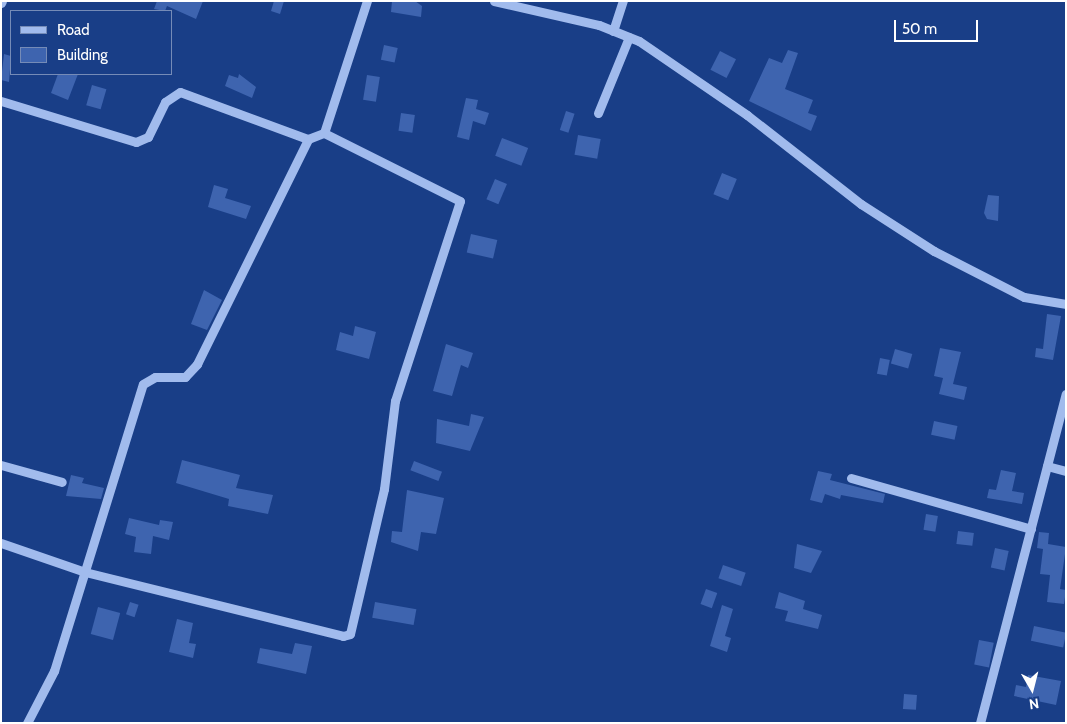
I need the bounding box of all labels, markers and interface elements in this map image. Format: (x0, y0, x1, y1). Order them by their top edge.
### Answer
legend (10, 10, 172, 75)
scale bar (897, 10, 981, 42)
text: 50 m (902, 20, 937, 38)
text: Road (57, 21, 90, 39)
text: Building (57, 46, 108, 64)
north arrow (1007, 664, 1057, 714)
text: N (1028, 694, 1040, 713)

